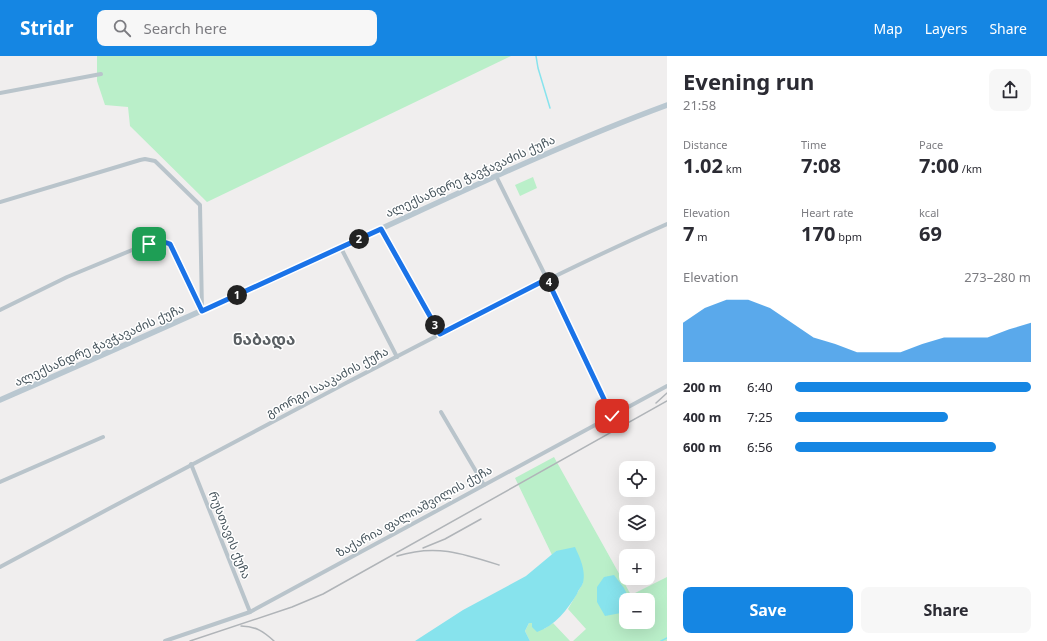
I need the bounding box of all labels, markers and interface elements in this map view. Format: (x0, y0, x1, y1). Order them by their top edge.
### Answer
search box (97, 10, 377, 46)
text: Stridr (20, 15, 73, 41)
icon: search (111, 17, 133, 39)
text: Search here (143, 18, 227, 38)
text: Map (874, 19, 903, 38)
text: Layers (925, 19, 967, 38)
text: Share (989, 19, 1027, 38)
text: Evening run (683, 66, 814, 96)
button: share (989, 69, 1031, 111)
text: 21:58 (683, 96, 716, 114)
street label: ალექსანდრე ჭავჭავაძის ქუჩა (382, 131, 558, 221)
text: Distance (683, 137, 728, 152)
text: Time (801, 137, 826, 152)
text: Pace (919, 137, 943, 152)
text: 1.02 (683, 152, 723, 179)
text: 7:08 (801, 152, 841, 179)
text: 7:00 (919, 152, 959, 179)
text: km (723, 161, 742, 176)
text: /km (959, 161, 982, 176)
text: Elevation (683, 205, 730, 220)
text: Heart rate (801, 205, 854, 220)
text: kcal (919, 205, 939, 220)
text: 7 (683, 220, 694, 247)
text: 170 (801, 220, 835, 247)
text: 69 (919, 220, 942, 247)
pin (132, 227, 166, 261)
pin: 2 (349, 229, 369, 249)
text: m (694, 229, 708, 244)
text: bpm (835, 229, 862, 244)
text: 2 (356, 231, 362, 246)
icon: arrive (138, 233, 160, 255)
text: Elevation (683, 268, 739, 286)
text: 273–280 m (964, 268, 1031, 286)
pin: 4 (539, 272, 559, 292)
text: 4 (546, 274, 552, 289)
pin: 1 (227, 285, 247, 305)
text: 1 (234, 287, 240, 302)
street label: ალექსანდრე ჭავჭავაძის ქუჩა (11, 300, 187, 390)
pin: 3 (425, 315, 445, 335)
text: 3 (432, 317, 438, 332)
district label: ნაბადა (233, 328, 295, 350)
street label: გიორგი სააკაძის ქუჩა (263, 343, 391, 421)
text: 200 m (683, 378, 721, 396)
text: 6:40 (747, 378, 773, 396)
pin (595, 399, 629, 433)
icon: check (601, 405, 623, 427)
text: 400 m (683, 408, 721, 426)
text: 7:25 (747, 408, 773, 426)
text: 600 m (683, 438, 721, 456)
text: 6:56 (747, 438, 773, 456)
street label: ზაქარია ფალიაშვილის ქუჩა (333, 461, 495, 561)
map controls (619, 461, 655, 629)
button: locate (619, 461, 655, 497)
street label: რუსთავის ქუჩა (205, 489, 255, 581)
button: layers (619, 505, 655, 541)
button: + (619, 549, 655, 585)
button: Save (683, 587, 853, 633)
button: Share (861, 587, 1031, 633)
button: − (619, 593, 655, 629)

